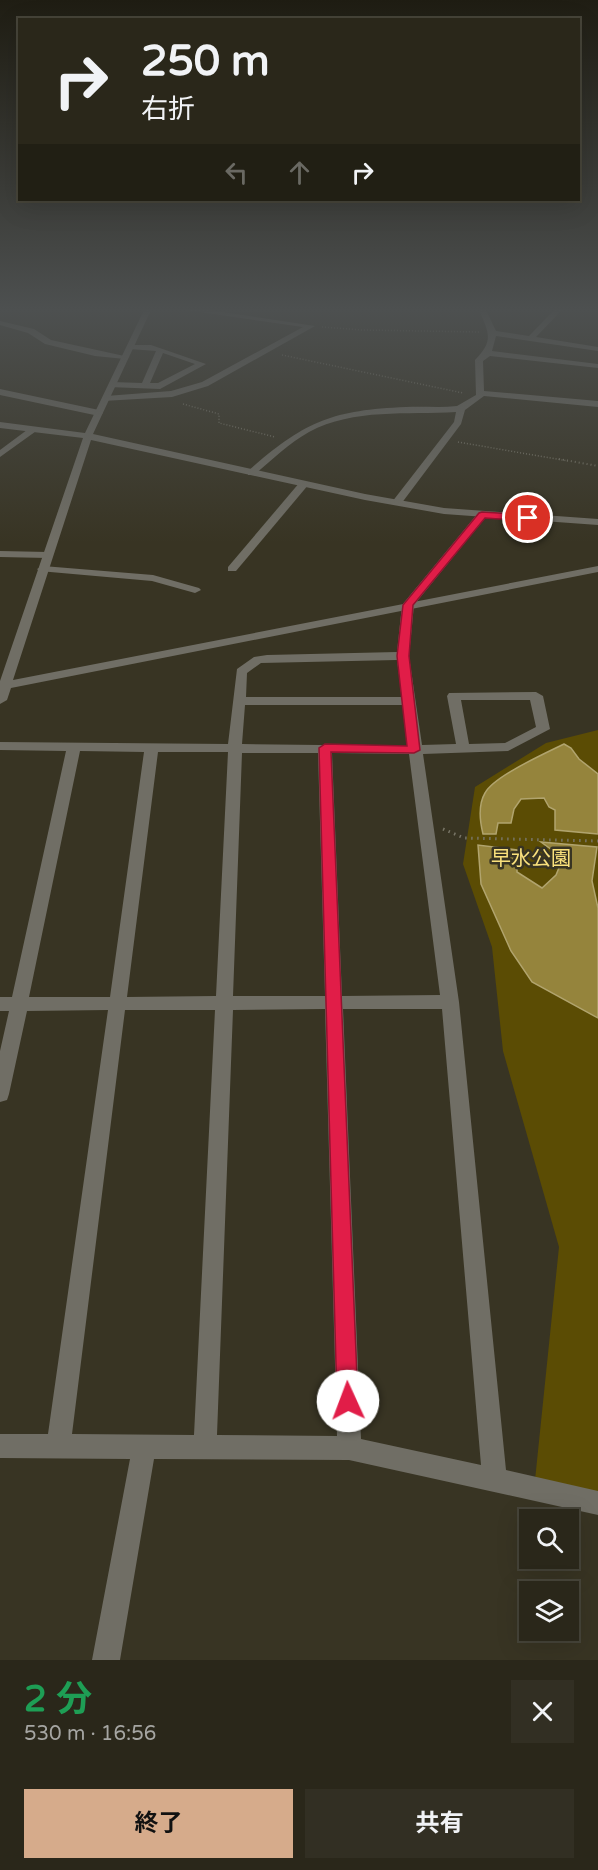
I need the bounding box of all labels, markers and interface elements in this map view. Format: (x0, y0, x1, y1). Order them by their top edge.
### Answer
text: 250 m (141, 36, 270, 87)
icon: right (42, 42, 120, 120)
text: 右折 (141, 93, 195, 126)
icon: left (220, 156, 253, 189)
icon: ahead (283, 156, 316, 189)
icon: right (346, 156, 379, 189)
pin (502, 492, 553, 543)
icon: arrive (511, 501, 544, 534)
park label: 早水公園 (491, 847, 571, 871)
position arrow (316, 1369, 380, 1433)
map controls (519, 1509, 579, 1641)
button: search (519, 1509, 579, 1569)
button: layers (519, 1581, 579, 1641)
text: 2 分 (24, 1678, 92, 1721)
button: close (511, 1680, 574, 1743)
text: 530 m · 16:56 (24, 1722, 156, 1746)
button: 終了 (24, 1789, 293, 1858)
button: 共有 (305, 1789, 574, 1858)

